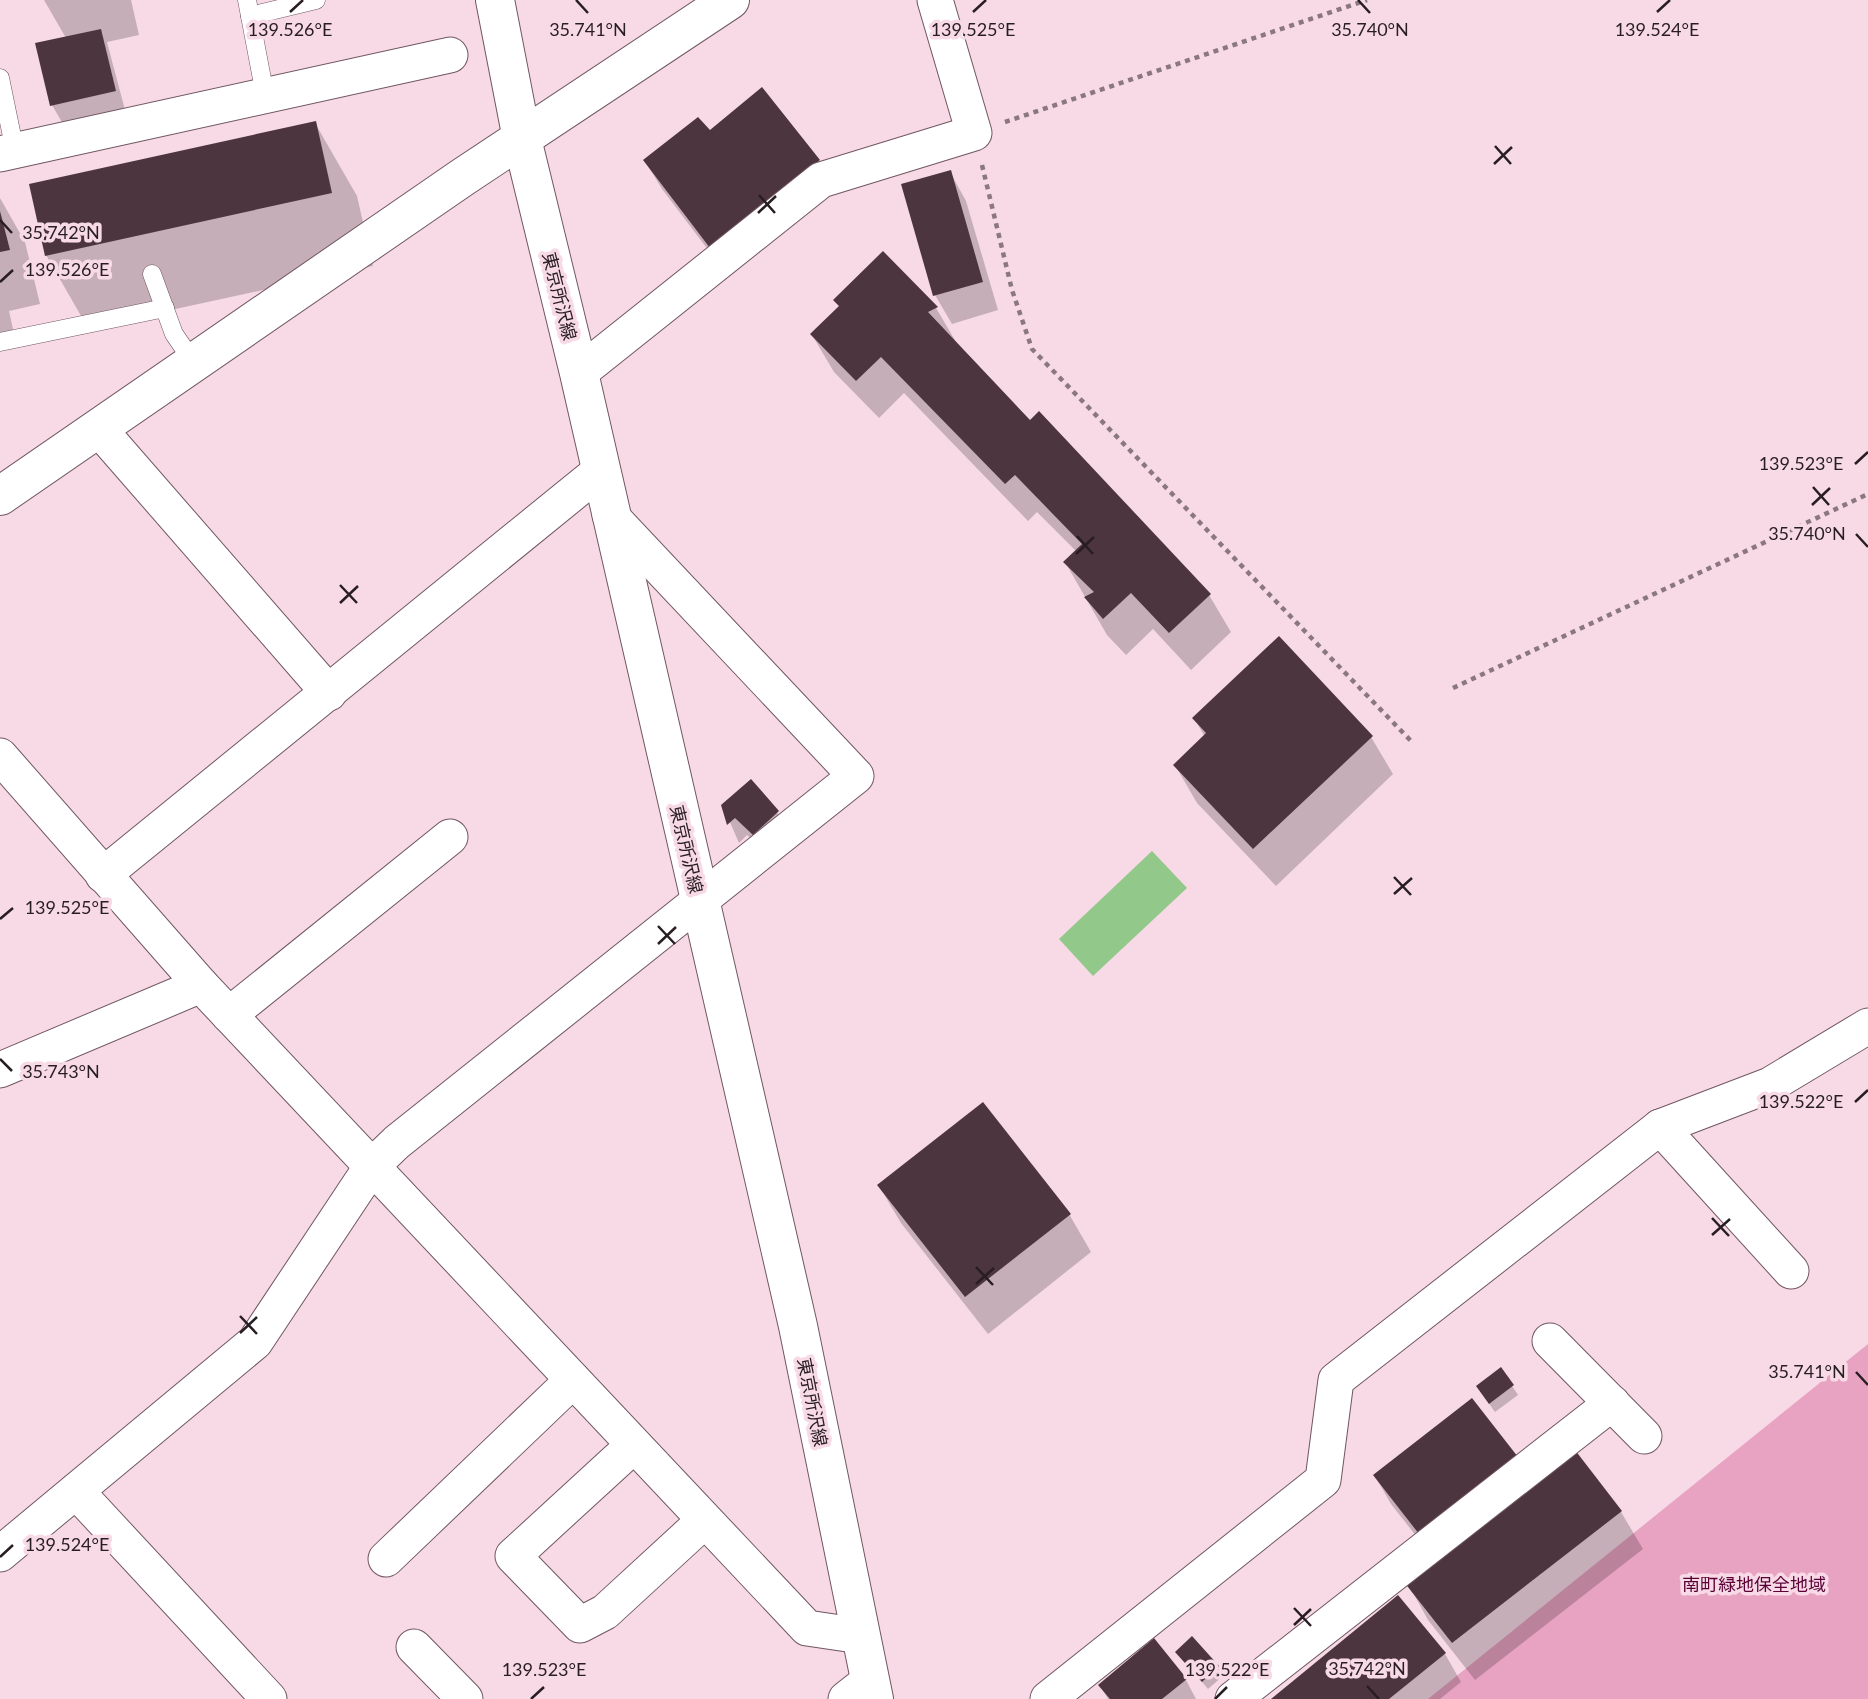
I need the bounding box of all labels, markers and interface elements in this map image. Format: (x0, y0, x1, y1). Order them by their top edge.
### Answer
text: 139.526°E (248, 18, 332, 40)
text: 35.741°N (549, 18, 627, 40)
text: 139.525°E (931, 18, 1015, 40)
text: 35.740°N (1331, 18, 1409, 40)
text: 139.524°E (1615, 18, 1699, 40)
text: 35.742°N (22, 221, 100, 243)
street label: 東京所沢線 (538, 250, 582, 342)
text: 139.526°E (25, 258, 109, 280)
text: 139.523°E (1759, 452, 1843, 474)
text: 35.740°N (1768, 522, 1846, 544)
street label: 東京所沢線 (666, 803, 708, 895)
text: 139.525°E (25, 896, 109, 918)
text: 35.743°N (22, 1060, 100, 1082)
text: 139.522°E (1759, 1090, 1843, 1112)
street label: 東京所沢線 (794, 1356, 832, 1448)
text: 35.741°N (1768, 1360, 1846, 1382)
text: 139.524°E (25, 1533, 109, 1555)
park label: 南町緑地保全地域 (1682, 1573, 1826, 1595)
text: 35.742°N (1328, 1657, 1406, 1679)
text: 139.523°E (502, 1658, 586, 1680)
text: 139.522°E (1185, 1658, 1269, 1680)

